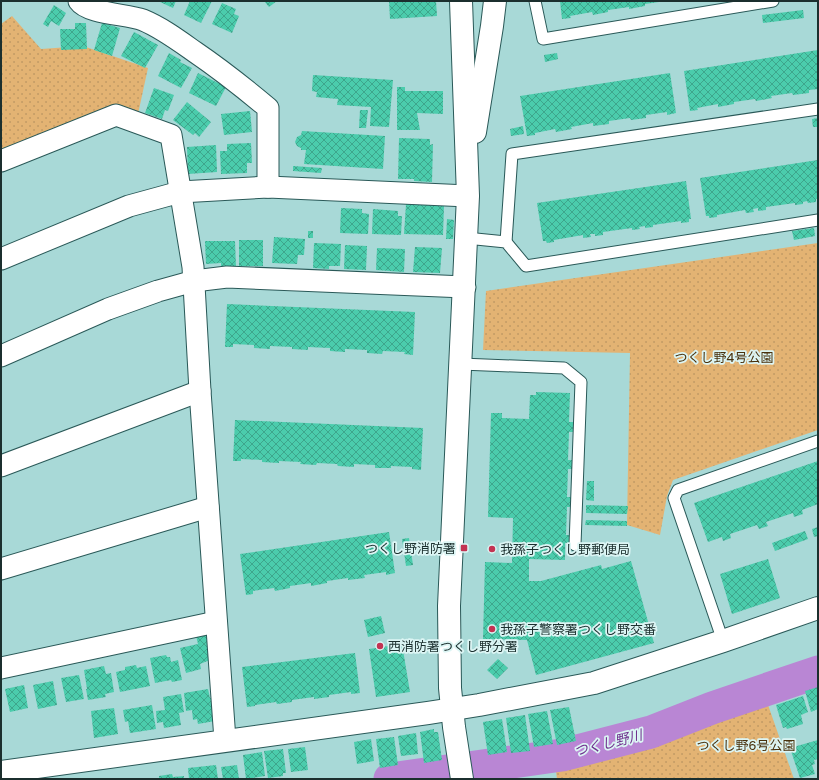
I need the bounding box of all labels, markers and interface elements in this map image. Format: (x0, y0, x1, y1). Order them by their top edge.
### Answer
park label: つくし野4号公園 (675, 349, 773, 365)
place label: つくし野消防署 (365, 540, 456, 556)
place label: 我孫子つくし野郵便局 (500, 541, 630, 557)
marker: つくし野消防署 (459, 543, 469, 553)
marker: 我孫子つくし野郵便局 (487, 544, 497, 554)
place label: 我孫子警察署つくし野交番 (500, 621, 656, 637)
marker: 我孫子警察署つくし野交番 (487, 624, 497, 634)
place label: 西消防署つくし野分署 (388, 638, 518, 654)
marker: 西消防署つくし野分署 (375, 641, 385, 651)
water label: つくし野川 (572, 725, 646, 759)
park label: つくし野6号公園 (697, 737, 795, 753)

